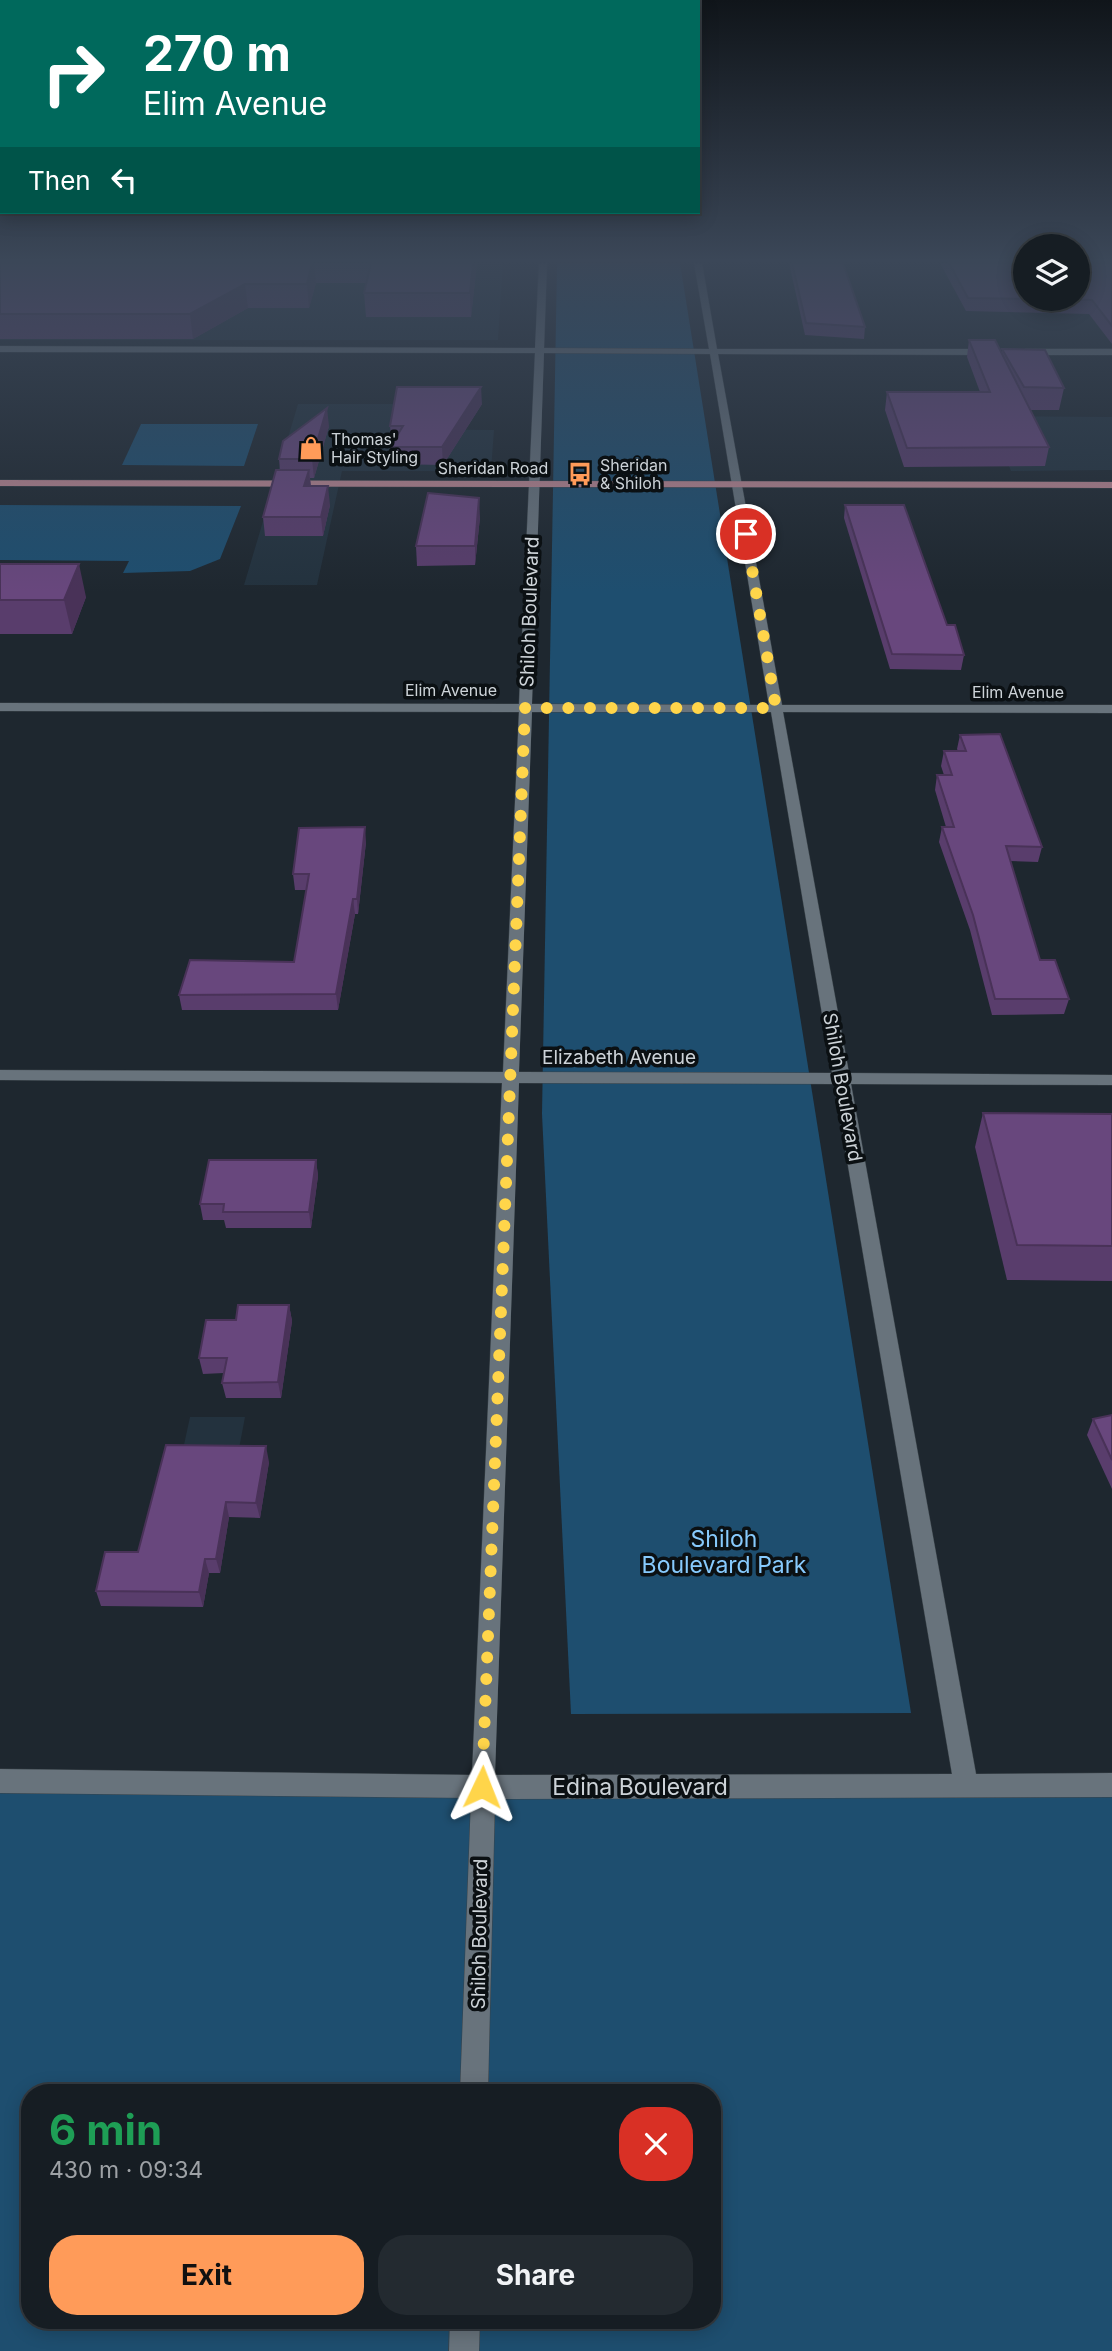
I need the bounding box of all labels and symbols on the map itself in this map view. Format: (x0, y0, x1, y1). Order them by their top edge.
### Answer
place label: Thomas' Hair Styling (331, 429, 418, 467)
shop icon: Thomas' Hair Styling (297, 434, 325, 462)
place label: Sheridan & Shiloh (600, 455, 667, 493)
street label: Sheridan Road (438, 458, 548, 478)
bus stop icon: Sheridan & Shiloh (566, 460, 594, 488)
pin (716, 504, 776, 564)
street label: Shiloh Boulevard (515, 536, 544, 688)
street label: Elim Avenue (405, 680, 497, 700)
street label: Elim Avenue (972, 682, 1064, 702)
street label: Shiloh Boulevard (818, 1011, 867, 1163)
street label: Elizabeth Avenue (542, 1046, 696, 1069)
park label: Shiloh Boulevard Park (642, 1525, 807, 1579)
position arrow (445, 1750, 519, 1824)
street label: Edina Boulevard (552, 1773, 728, 1801)
street label: Shiloh Boulevard (467, 1858, 492, 2010)

